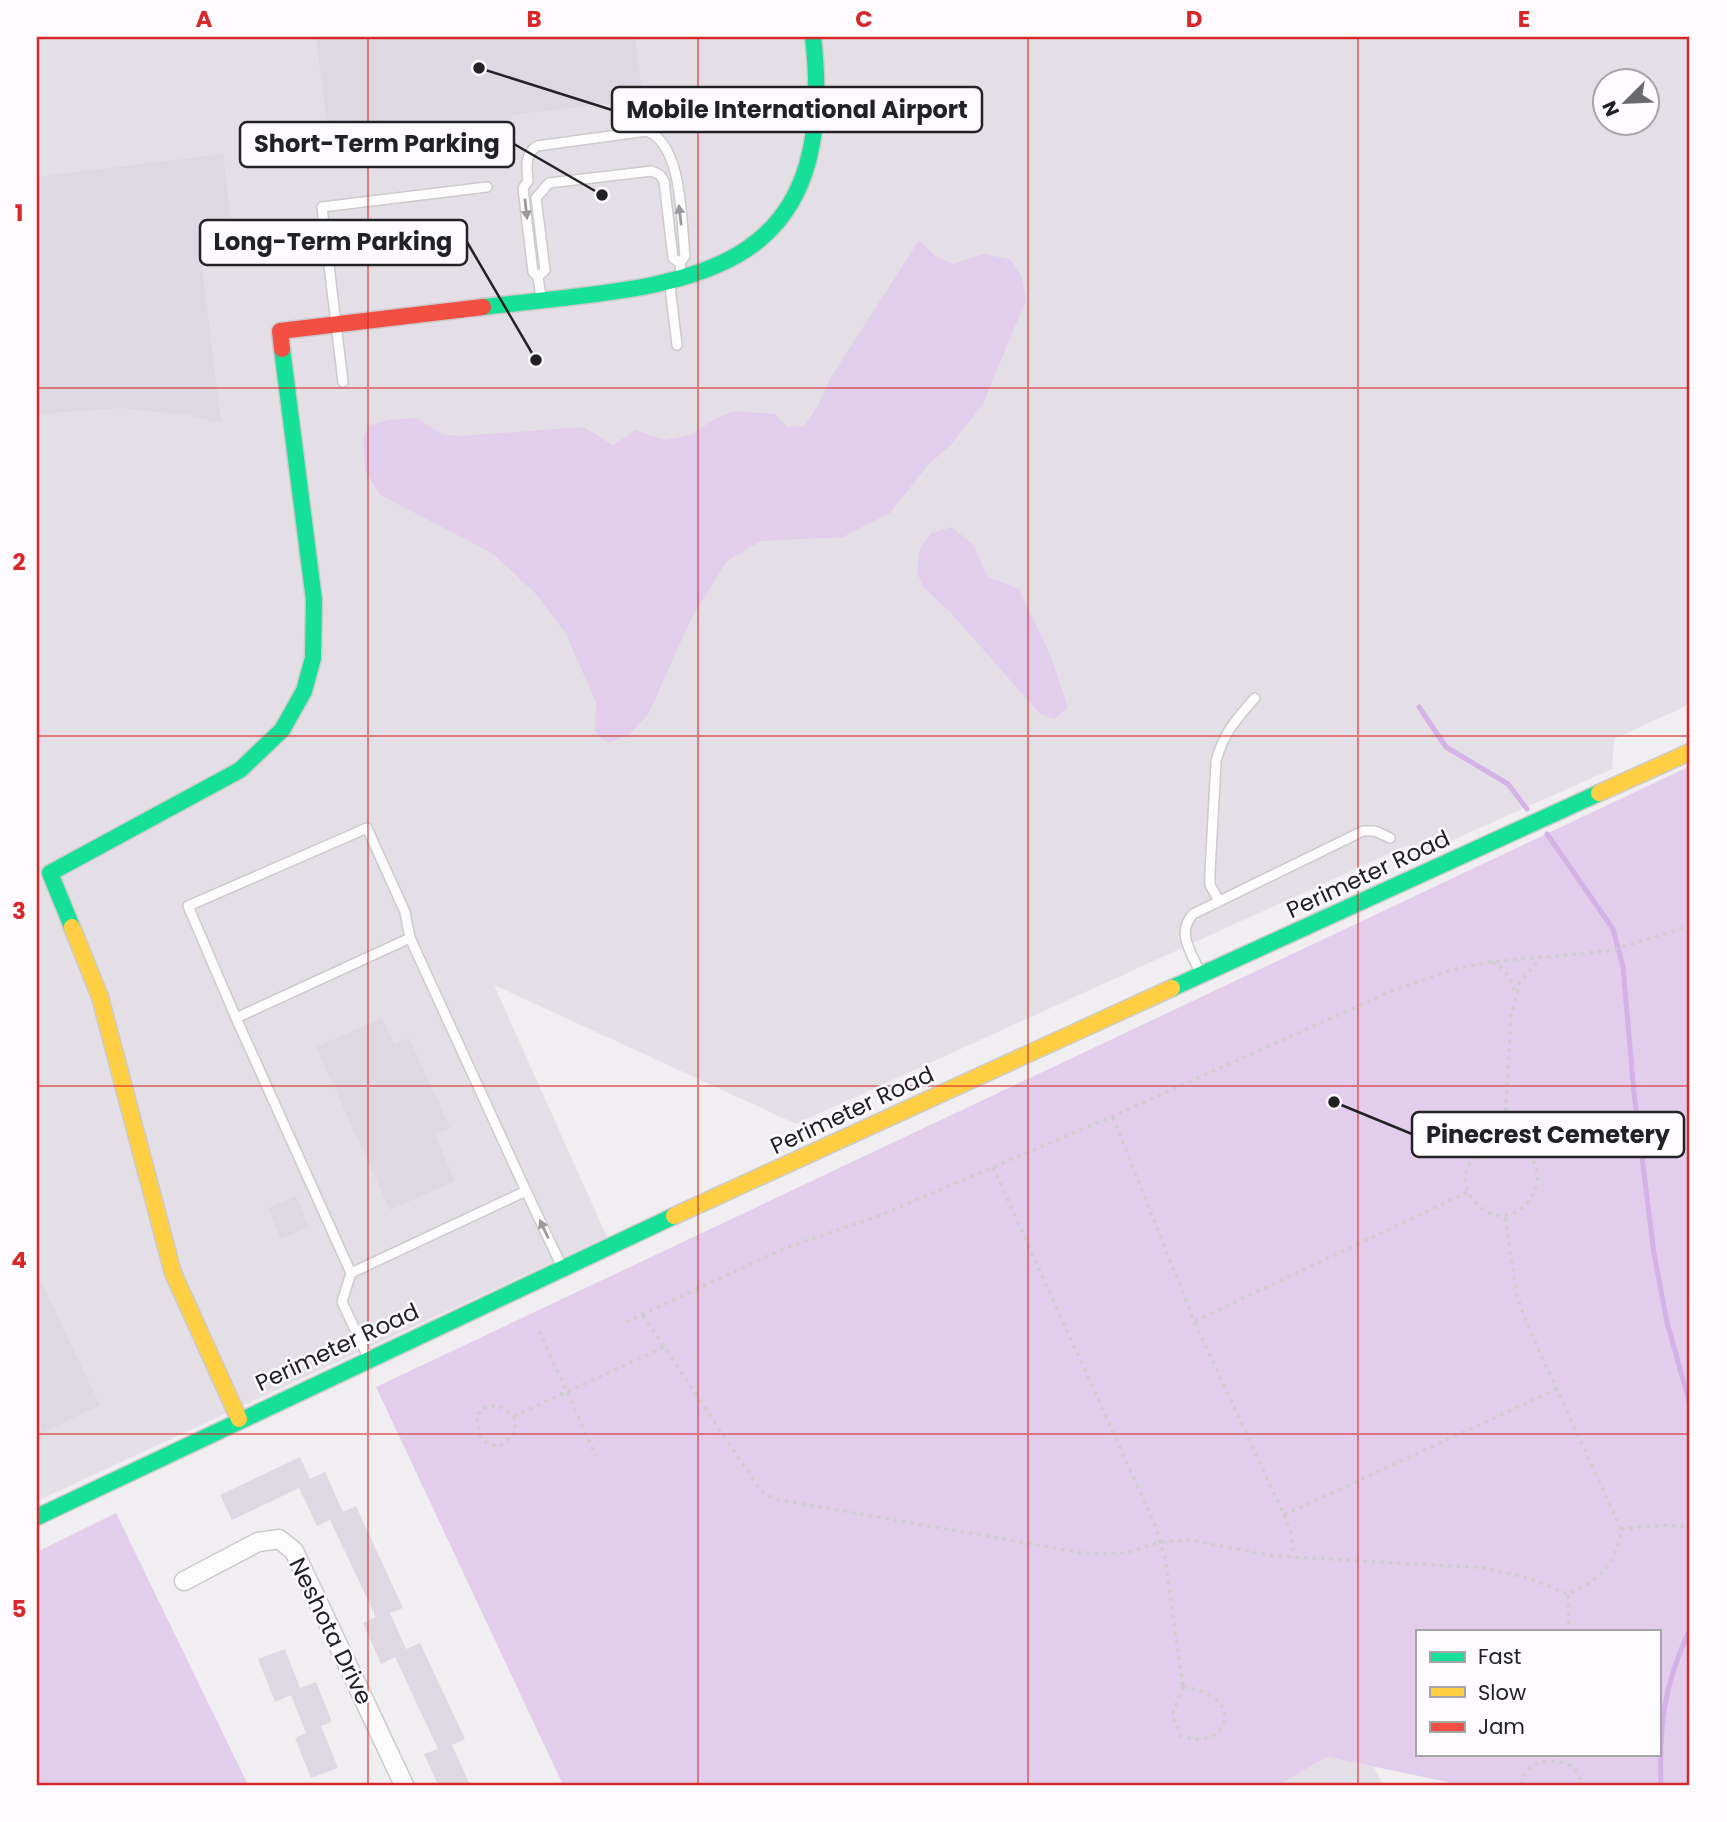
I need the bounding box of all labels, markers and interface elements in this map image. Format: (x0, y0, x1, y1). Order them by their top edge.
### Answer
text: A (196, 3, 213, 35)
text: B (526, 3, 542, 35)
text: C (855, 3, 873, 35)
text: D (1186, 3, 1202, 35)
text: E (1518, 3, 1530, 35)
north arrow (1590, 66, 1660, 136)
callout: Mobile International Airport (612, 87, 982, 132)
text: Mobile International Airport (626, 93, 968, 126)
text: N (1596, 97, 1626, 121)
callout: Short-Term Parking (240, 122, 514, 167)
text: Short-Term Parking (254, 127, 500, 160)
text: 1 (15, 197, 23, 229)
one-way arrow (520, 198, 531, 220)
one-way arrow (674, 204, 685, 226)
callout: Long-Term Parking (200, 220, 467, 265)
text: Long-Term Parking (214, 225, 452, 258)
text: 2 (12, 546, 26, 578)
street label: Perimeter Road (1281, 822, 1455, 926)
text: 3 (12, 895, 26, 927)
street label: Perimeter Road (765, 1058, 939, 1162)
callout: Pinecrest Cemetery (1412, 1112, 1684, 1157)
text: Pinecrest Cemetery (1426, 1118, 1671, 1151)
one-way arrow (538, 1219, 550, 1239)
text: 4 (11, 1244, 27, 1276)
street label: Perimeter Road (250, 1295, 424, 1399)
street label: Neshota Drive (282, 1552, 380, 1710)
text: 5 (12, 1593, 26, 1625)
legend (1416, 1630, 1660, 1756)
text: Fast (1478, 1642, 1521, 1671)
text: Slow (1478, 1678, 1526, 1707)
text: Jam (1478, 1712, 1525, 1741)

